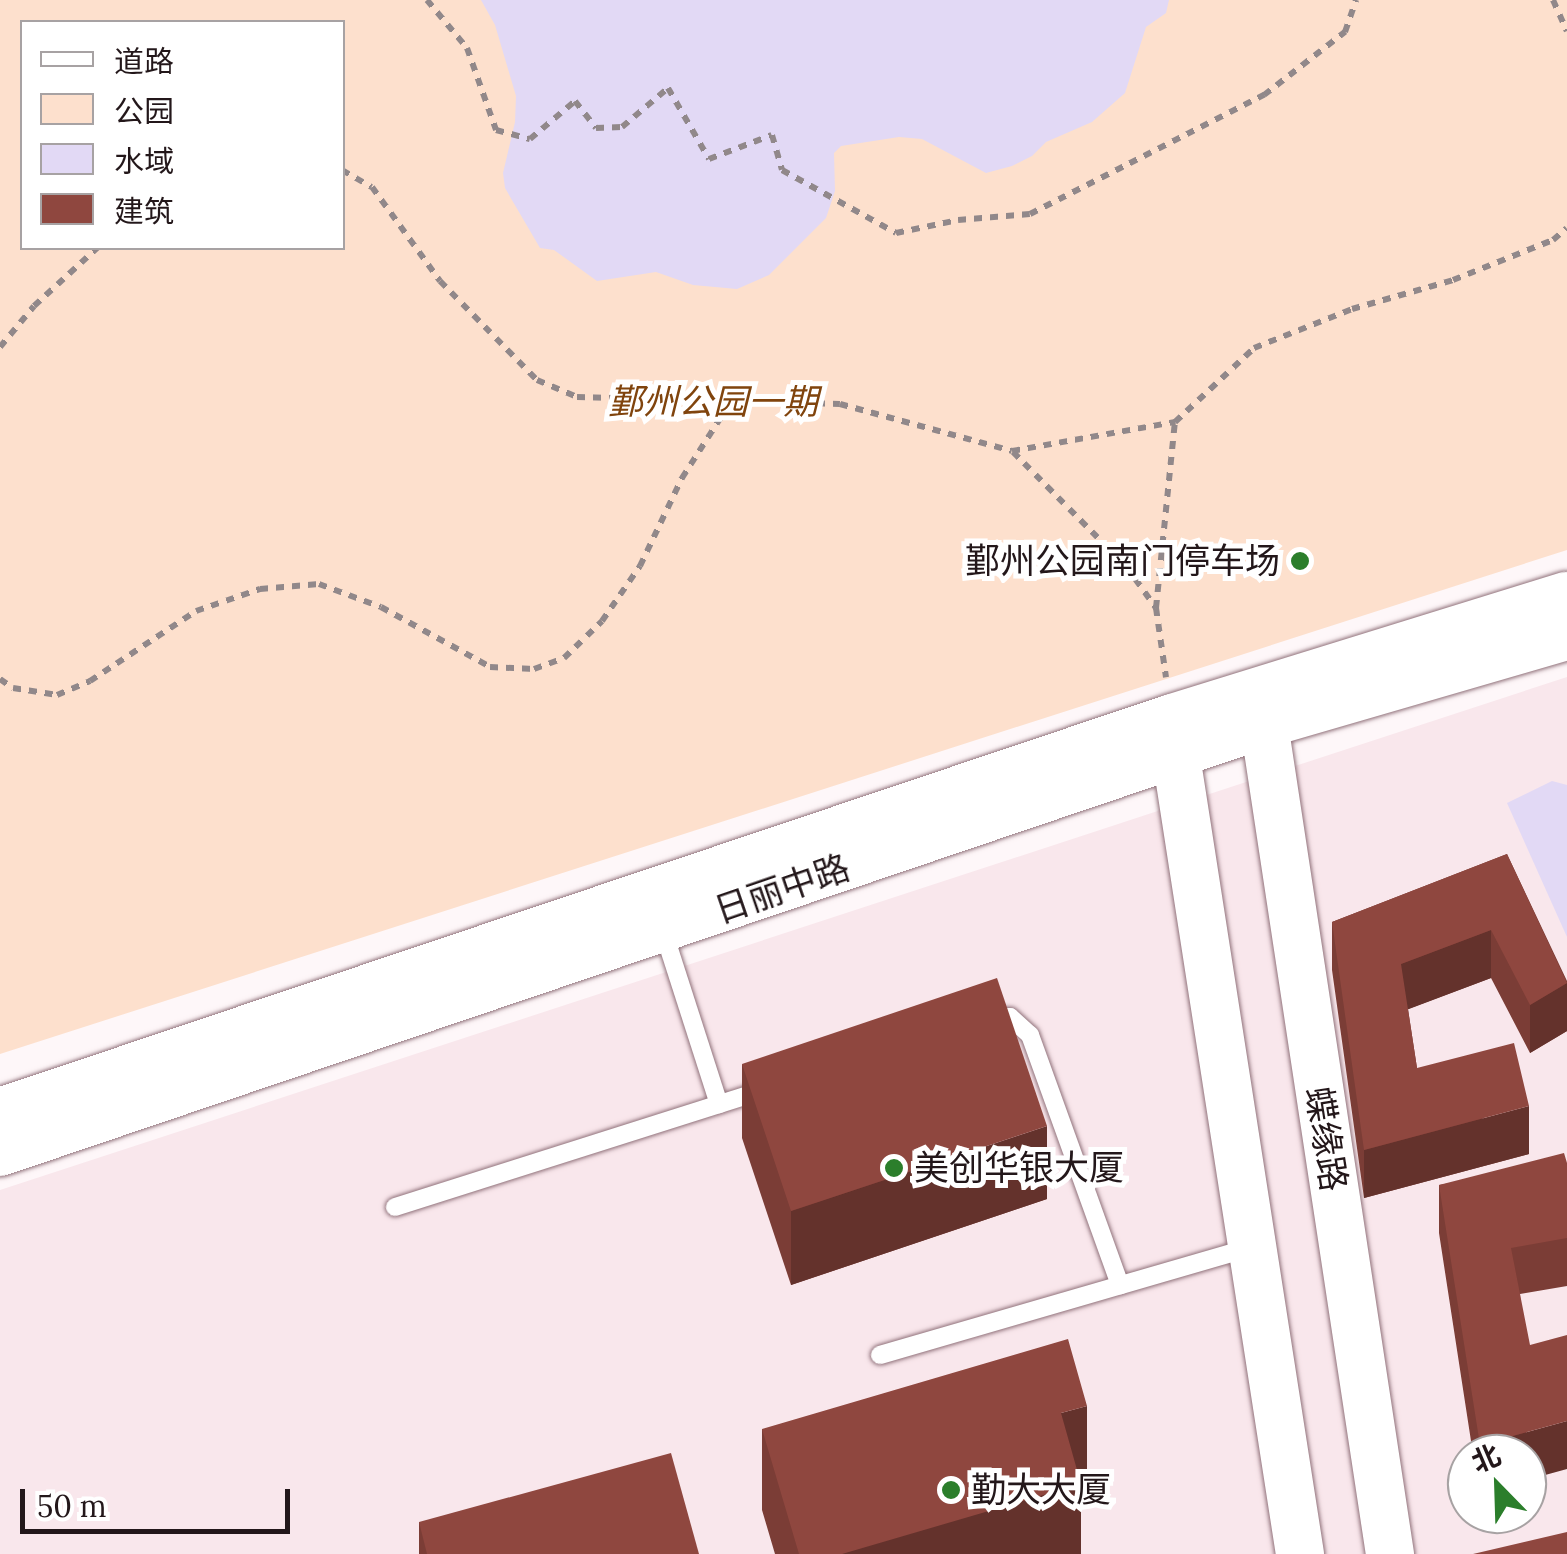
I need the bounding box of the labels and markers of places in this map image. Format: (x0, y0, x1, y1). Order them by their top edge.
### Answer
place label: 鄞州公园南门停车场 (965, 540, 1280, 582)
marker: 鄞州公园南门停车场 (1289, 550, 1311, 572)
place label: 美创华银大厦 (914, 1147, 1124, 1189)
marker: 美创华银大厦 (883, 1157, 905, 1179)
place label: 勤大大厦 (971, 1469, 1111, 1511)
marker: 勤大大厦 (940, 1479, 962, 1501)

